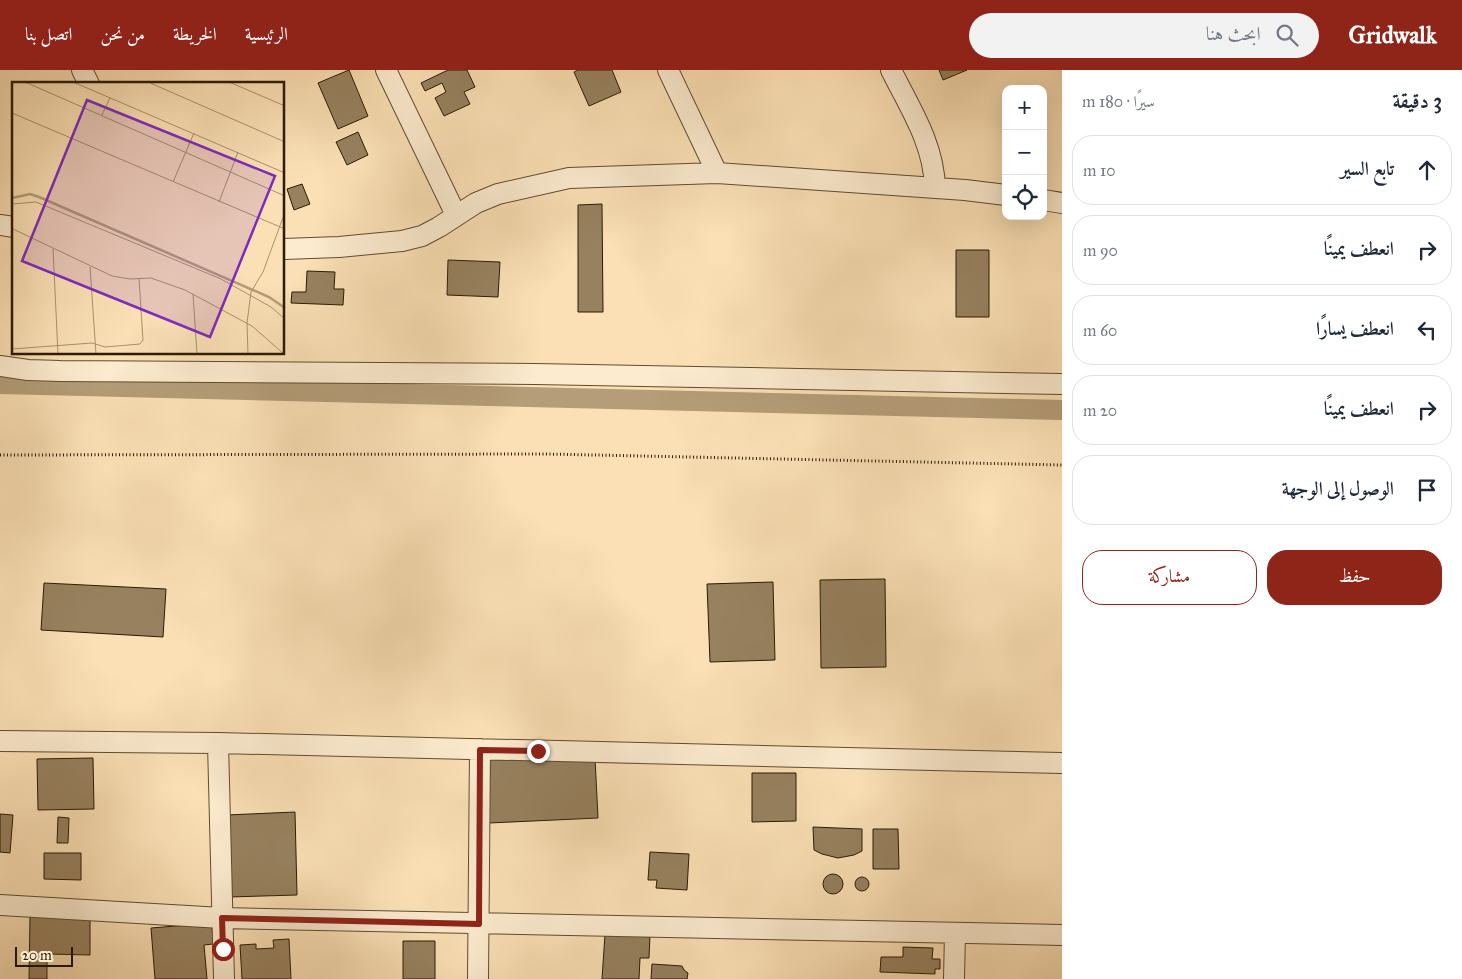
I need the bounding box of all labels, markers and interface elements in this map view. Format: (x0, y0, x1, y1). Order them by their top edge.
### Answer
search box (969, 13, 1319, 58)
text: Gridwalk (1349, 20, 1437, 50)
icon: search (1273, 21, 1301, 49)
text: ابحث هنا (1206, 22, 1261, 45)
text: اتصل بنا (25, 23, 72, 45)
text: من نحن (100, 23, 145, 45)
text: الخريطة (173, 23, 217, 45)
text: الرئيسية (245, 23, 288, 45)
inset map (12, 82, 285, 355)
map controls (1002, 85, 1047, 220)
button: + (1002, 85, 1047, 130)
text: 3 دقيقة (1392, 88, 1442, 114)
text: سيرًا · 180 m (1082, 92, 1155, 111)
button: − (1002, 130, 1047, 175)
icon: ahead (1413, 156, 1441, 184)
text: تابع السير (1340, 157, 1394, 180)
text: 10 m (1083, 161, 1115, 180)
button: locate (1002, 175, 1047, 220)
icon: right (1413, 236, 1441, 264)
text: انعطف يمينًا (1324, 237, 1394, 260)
text: 90 m (1083, 241, 1118, 260)
icon: left (1413, 316, 1441, 344)
text: انعطف يسارًا (1316, 317, 1394, 340)
text: 60 m (1083, 321, 1117, 340)
icon: right (1413, 396, 1441, 424)
text: انعطف يمينًا (1324, 397, 1394, 420)
text: 20 m (1083, 401, 1117, 420)
icon: arrive (1413, 476, 1441, 504)
text: الوصول إلى الوجهة (1282, 477, 1394, 500)
button: مشاركة (1082, 550, 1257, 605)
button: حفظ (1267, 550, 1442, 605)
route end (527, 740, 550, 763)
route start (212, 938, 235, 961)
scale bar (15, 944, 72, 967)
text: 20 m (22, 947, 52, 964)

